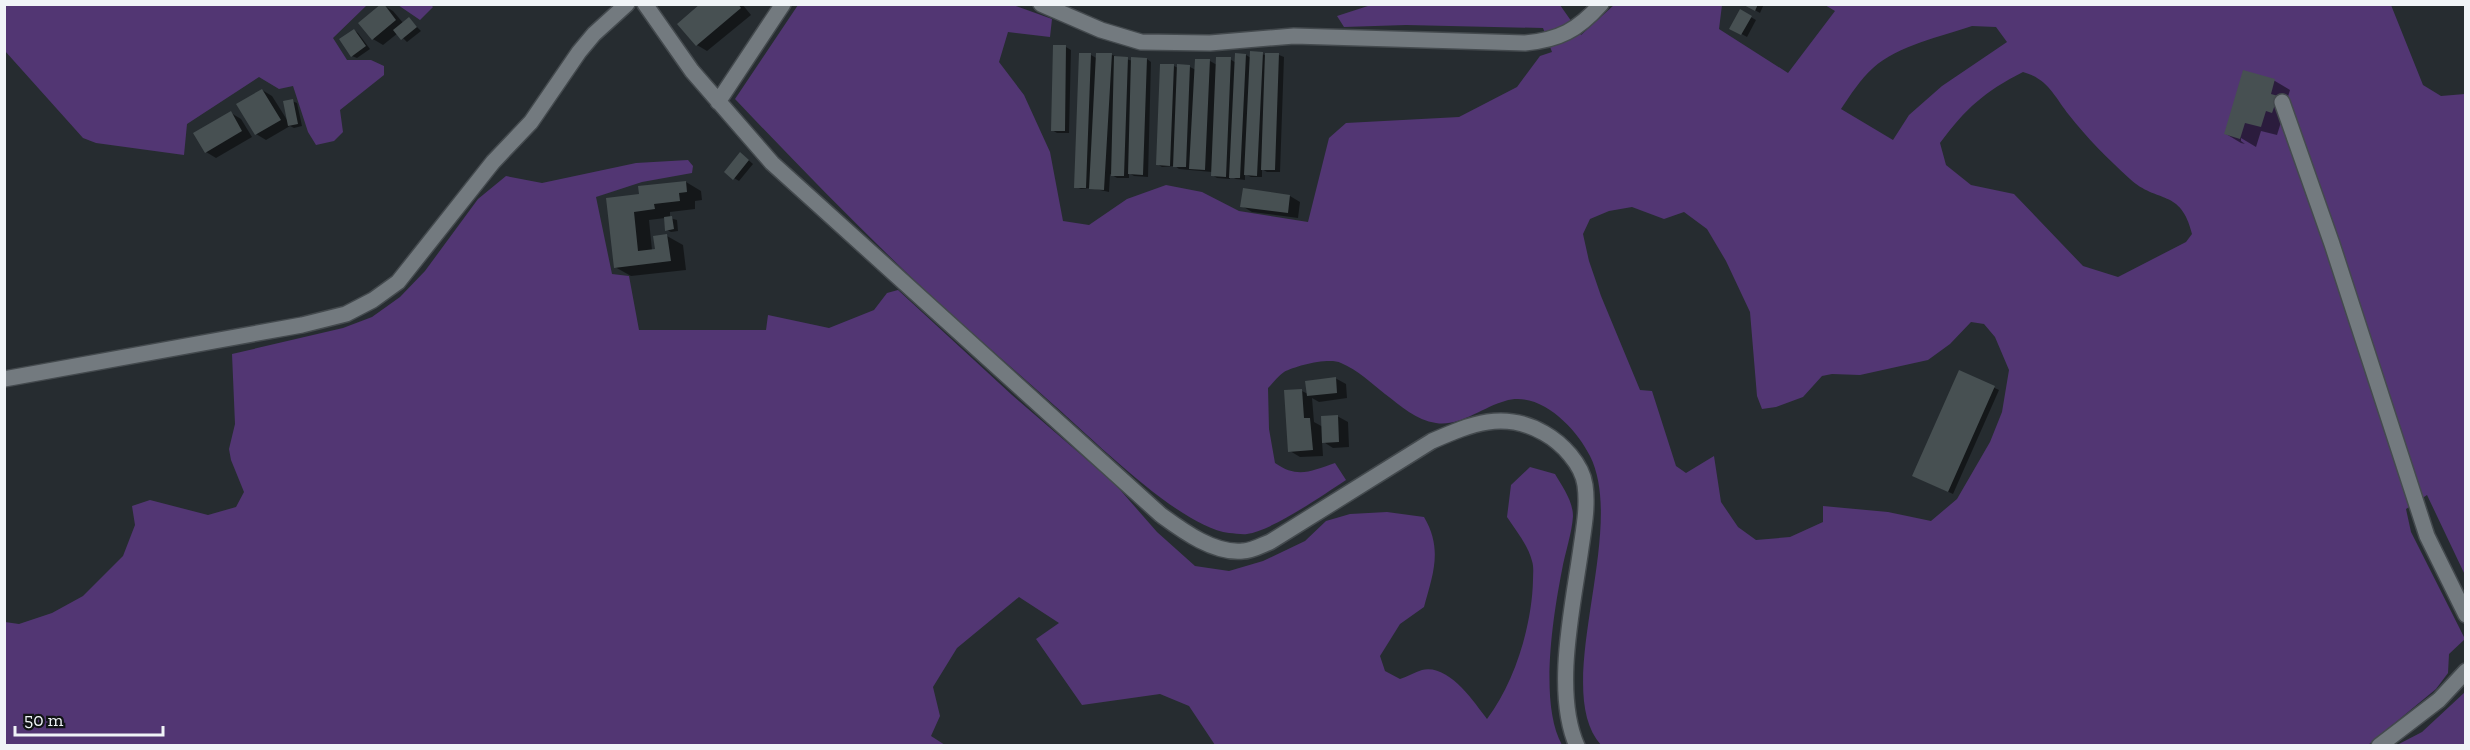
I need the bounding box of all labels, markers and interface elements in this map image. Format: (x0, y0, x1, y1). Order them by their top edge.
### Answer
scale bar (15, 699, 164, 737)
text: 50 m (24, 709, 64, 731)

